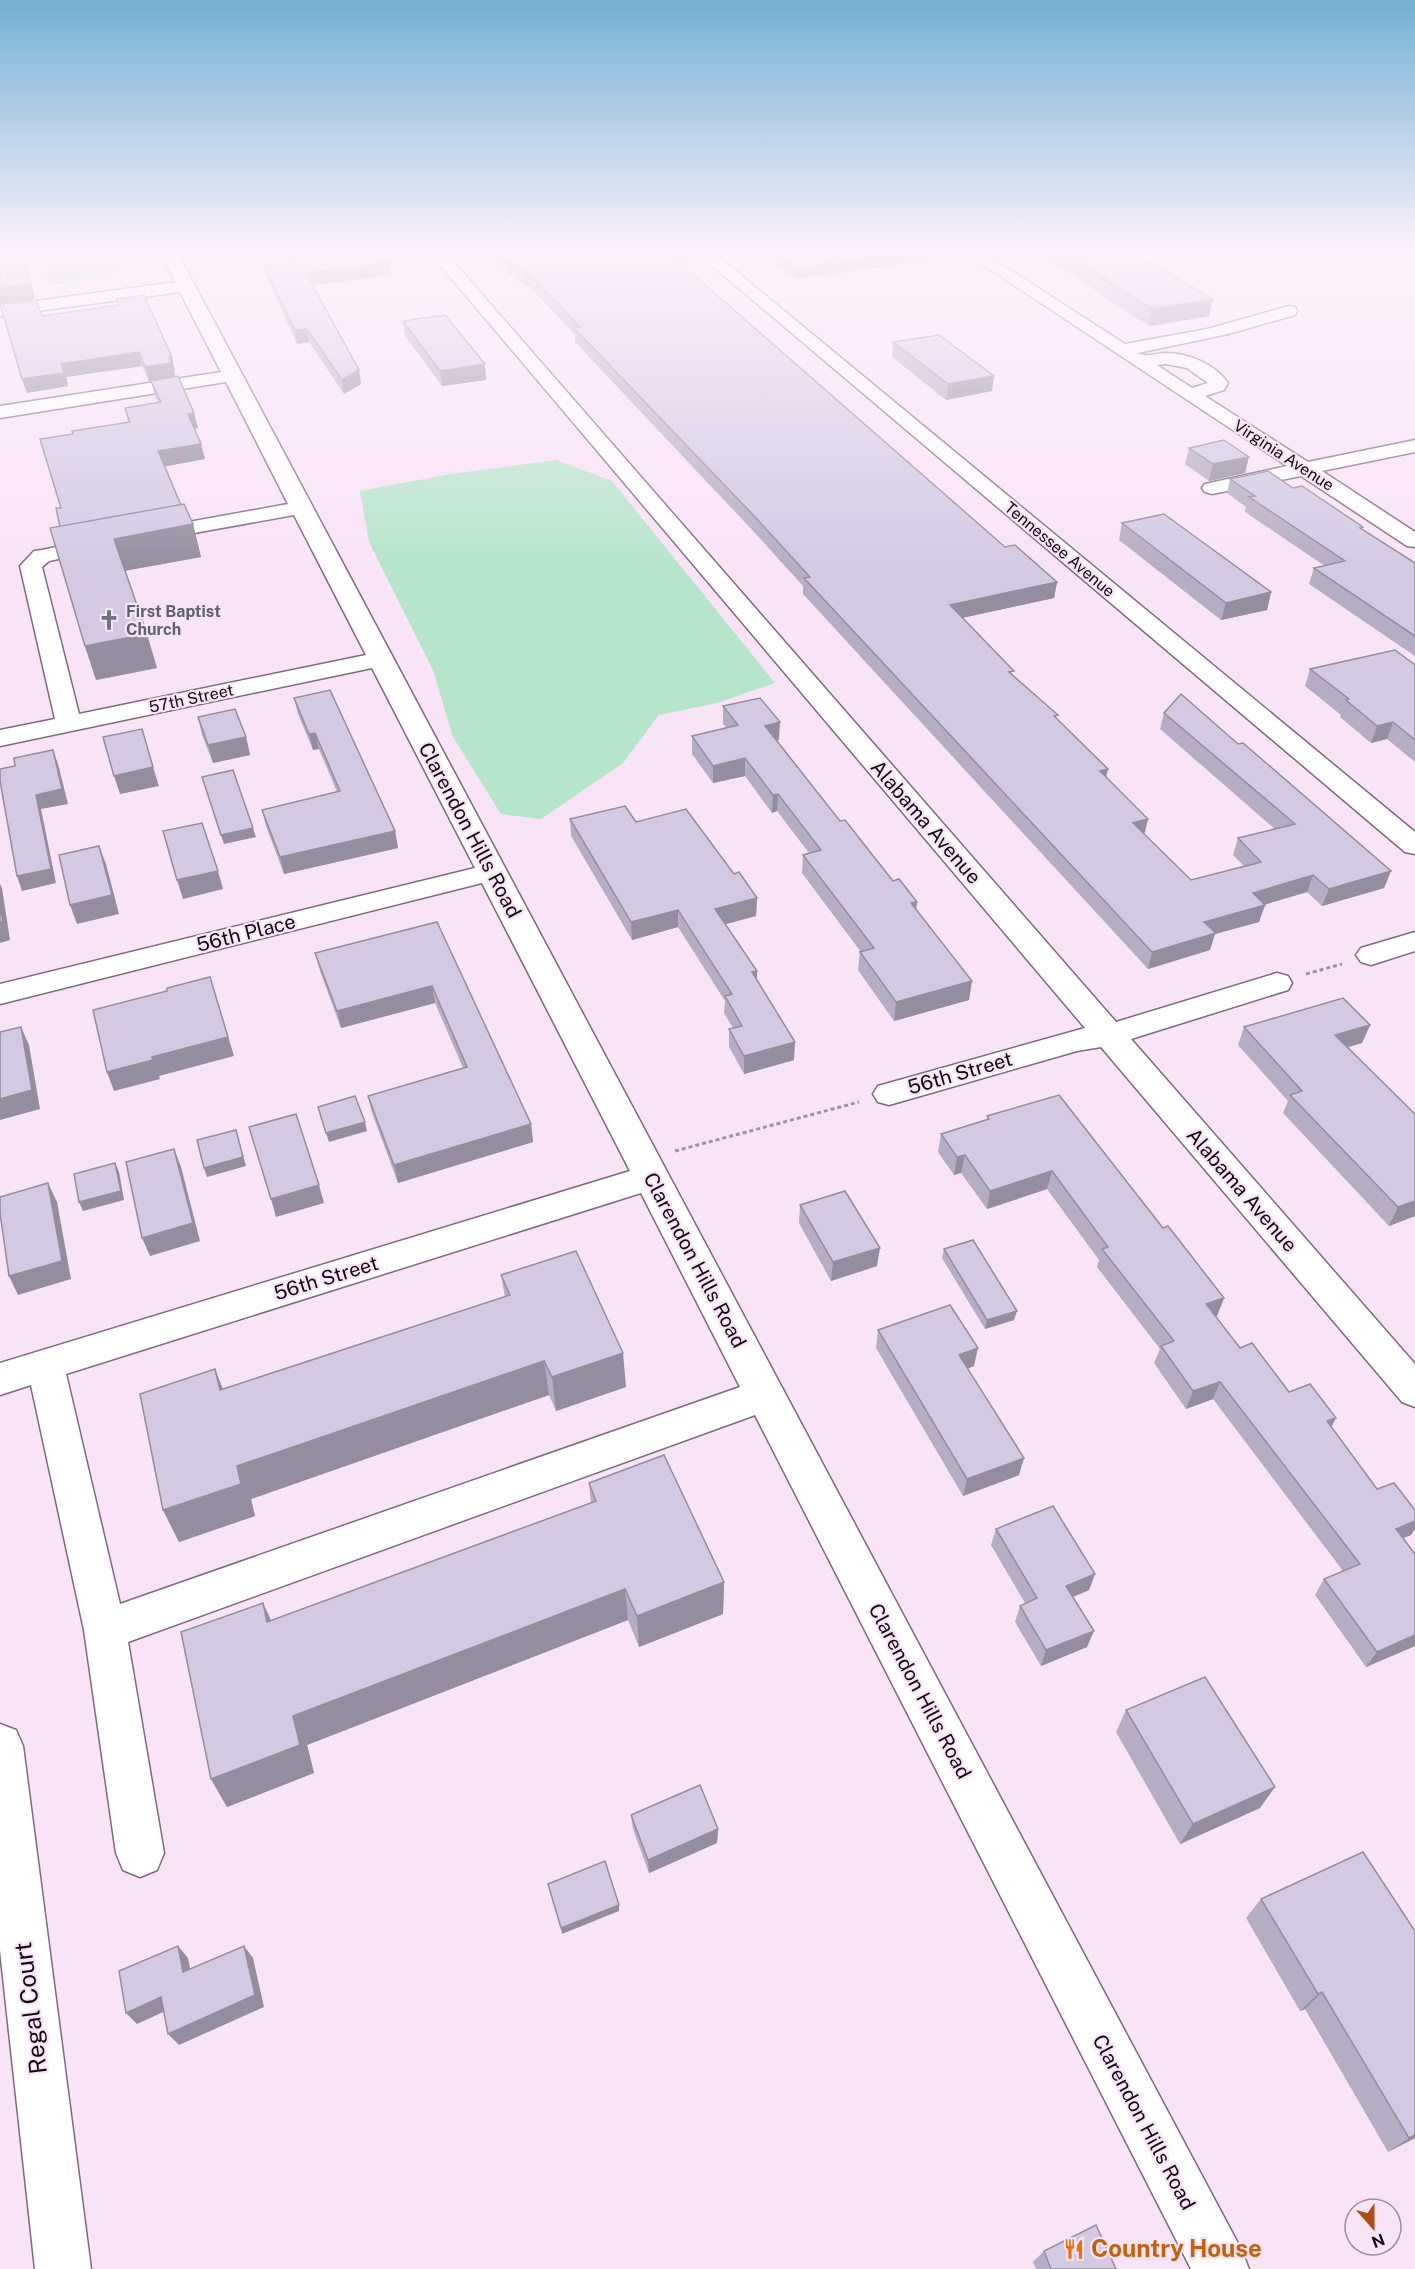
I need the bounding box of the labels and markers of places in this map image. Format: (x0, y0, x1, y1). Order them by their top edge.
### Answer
place label: First Baptist Church (126, 602, 221, 639)
church icon: First Baptist Church (97, 608, 121, 632)
place label: Country House (1091, 2234, 1262, 2262)
restaurant icon: Country House (1062, 2237, 1086, 2261)

